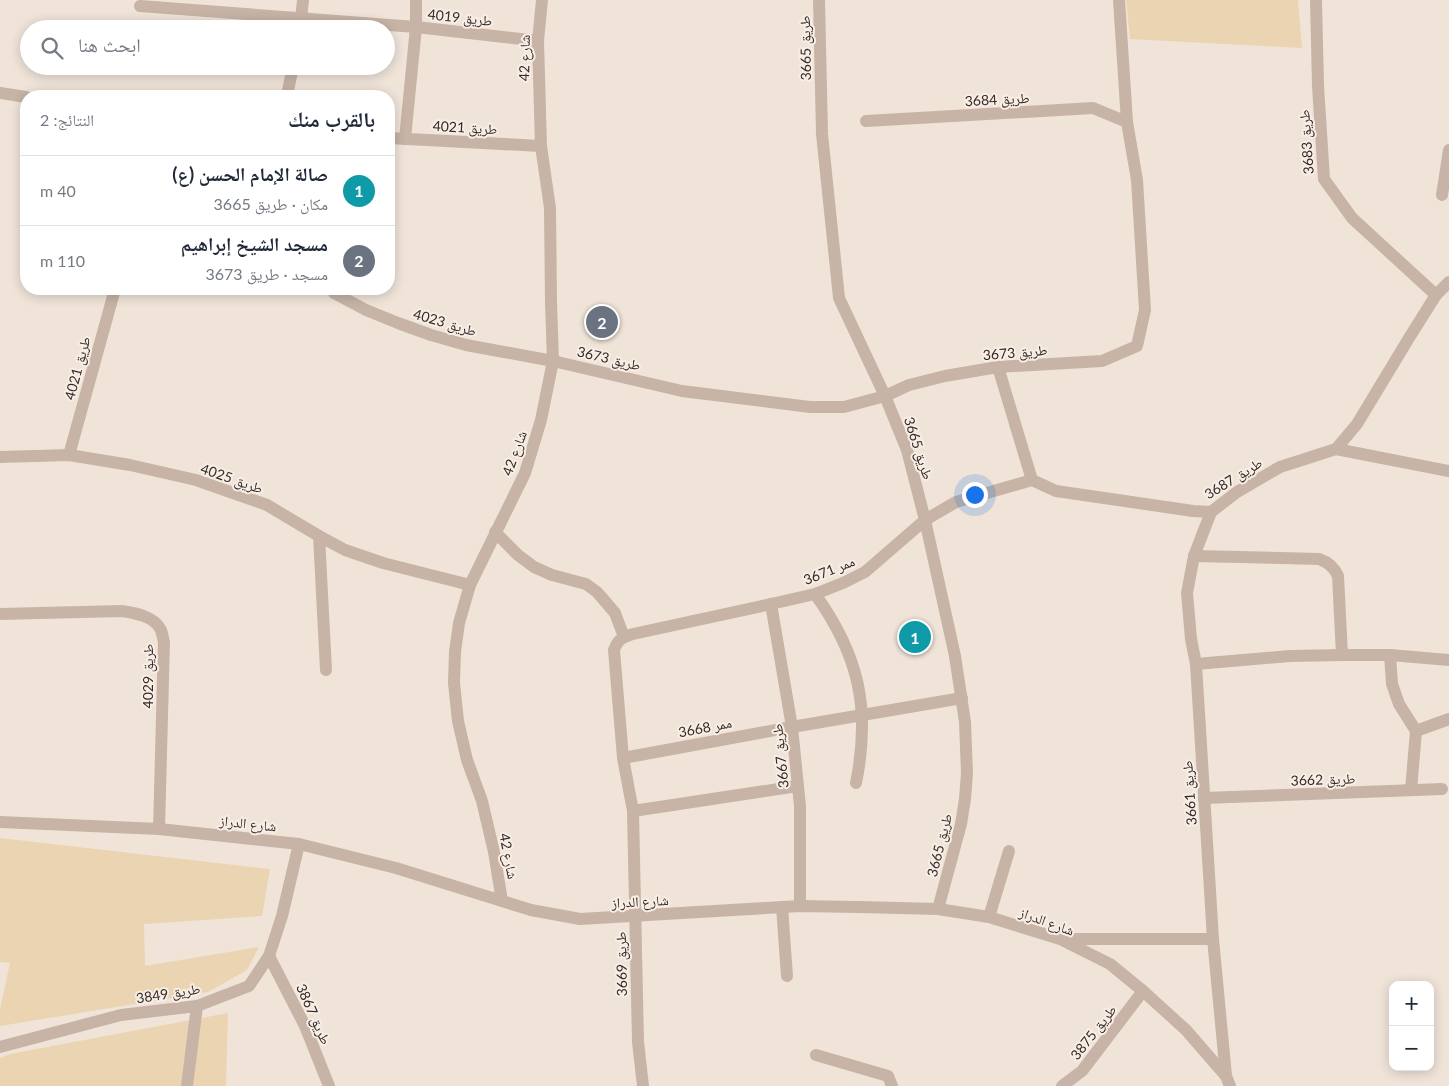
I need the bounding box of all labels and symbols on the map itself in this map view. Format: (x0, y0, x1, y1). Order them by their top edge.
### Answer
street label: طريق 4019 (427, 5, 493, 31)
street label: طريق 3665 (796, 15, 816, 81)
street label: شارع 42 (515, 35, 535, 81)
street label: طريق 3684 (964, 89, 1030, 111)
street label: طريق 3683 (1295, 109, 1319, 175)
street label: طريق 4021 (432, 117, 498, 139)
pin: 2 (586, 303, 618, 341)
street label: طريق 4023 (411, 305, 478, 341)
street label: طريق 4021 (60, 335, 96, 402)
street label: طريق 3673 (982, 341, 1048, 365)
street label: طريق 3673 (575, 342, 642, 376)
street label: طريق 3665 (899, 415, 937, 482)
street label: شارع 42 (498, 428, 532, 478)
street label: طريق 3687 (1201, 454, 1266, 504)
street label: طريق 4025 (198, 459, 265, 498)
your location (962, 482, 988, 508)
street label: ممر 3671 (801, 552, 858, 589)
pin: 1 (899, 618, 931, 656)
street label: طريق 4029 (139, 644, 158, 708)
street label: ممر 3668 (677, 714, 733, 741)
street label: طريق 3667 (768, 723, 794, 789)
street label: طريق 3661 (1178, 760, 1202, 826)
street label: طريق 3662 (1290, 769, 1356, 791)
street label: شارع الدراز (217, 811, 277, 836)
street label: طريق 3665 (923, 812, 957, 879)
street label: شارع 42 (494, 832, 522, 881)
street label: شارع الدراز (610, 891, 669, 913)
street label: شارع الدراز (1016, 903, 1077, 941)
street label: طريق 3669 (612, 931, 632, 997)
street label: طريق 3849 (135, 980, 202, 1008)
street label: طريق 3867 (291, 981, 335, 1048)
street label: طريق 3875 (1066, 1001, 1121, 1064)

